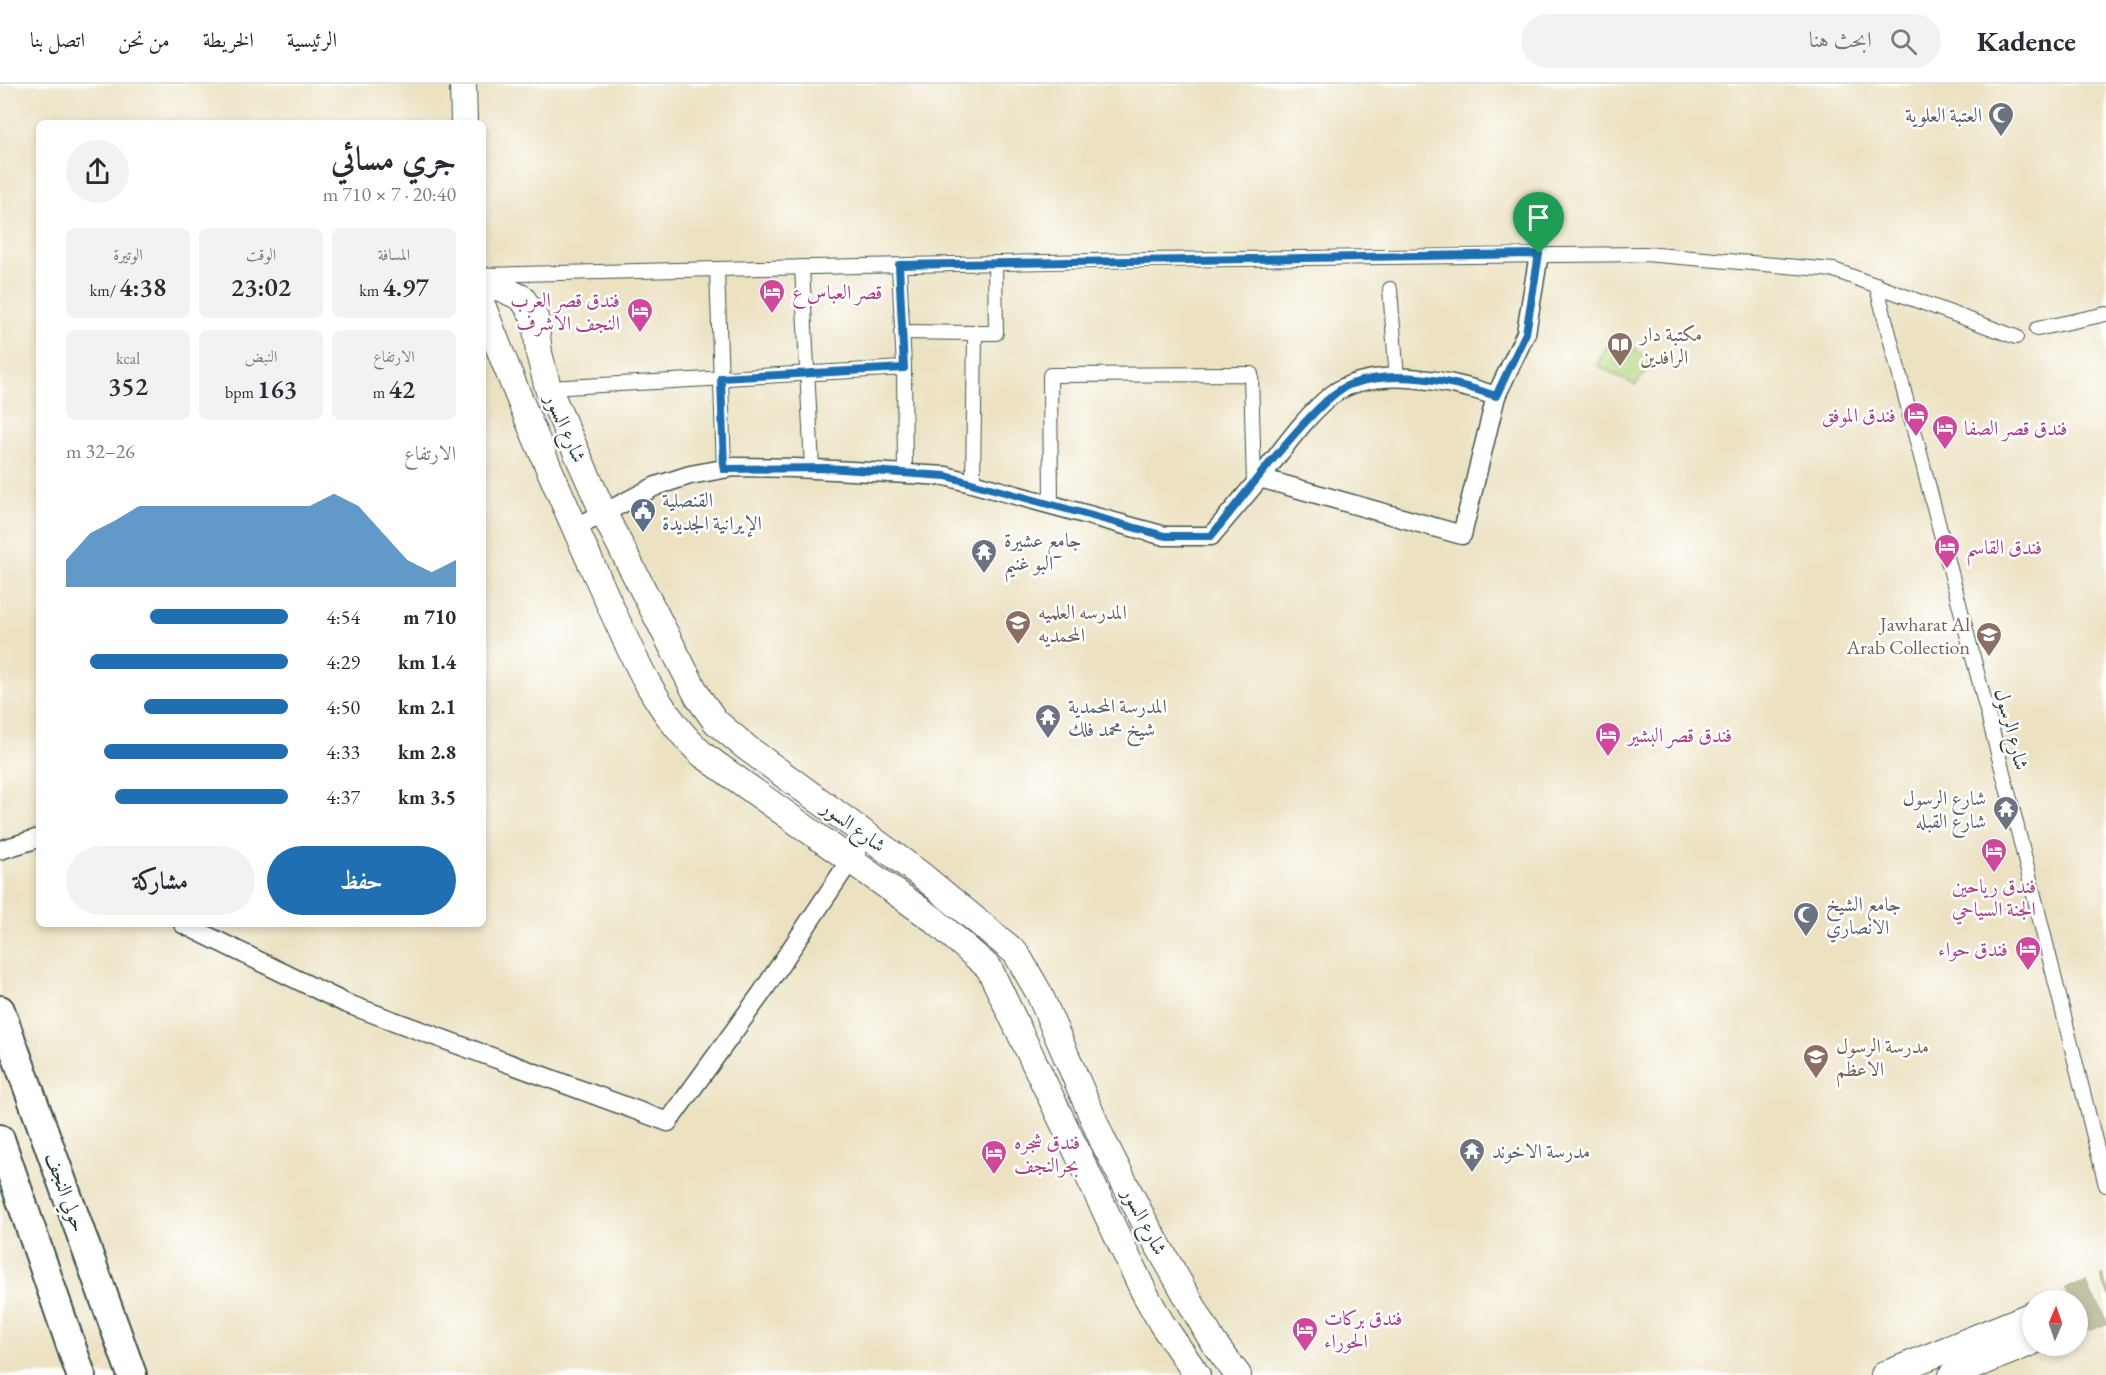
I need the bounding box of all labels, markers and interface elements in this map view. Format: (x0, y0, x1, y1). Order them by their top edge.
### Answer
search box (1521, 14, 1941, 68)
text: Kadence (1977, 23, 2076, 59)
text: ابحث هنا (1809, 25, 1872, 54)
icon: search (1887, 25, 1920, 58)
text: اتصل بنا (30, 26, 85, 53)
text: من نحن (118, 26, 170, 53)
text: الخريطة (203, 26, 254, 53)
text: الرئيسية (287, 26, 337, 53)
mosque icon: العتبة العلوية (1986, 100, 2016, 138)
place label: العتبة العلوية (1905, 102, 1982, 128)
text: جري مسائي (331, 137, 456, 180)
button: share (66, 140, 129, 203)
text: 20:40 · 7 × 710 m (323, 181, 456, 207)
pin (1513, 192, 1564, 254)
icon: arrive (1522, 201, 1555, 234)
text: الوتيرة (113, 244, 143, 265)
text: الوقت (246, 244, 276, 265)
text: المسافة (378, 244, 410, 265)
text: 4:38 (119, 270, 166, 304)
text: 23:02 (231, 270, 291, 304)
text: 4.97 (382, 270, 429, 304)
hotel icon: قصر العباس ع (757, 277, 787, 315)
place label: قصر العباس ع (792, 279, 882, 310)
text: /km (90, 280, 119, 301)
text: km (359, 280, 382, 301)
place label: فندق قصر العرب النجف الاشرف (510, 287, 620, 337)
hotel icon: فندق قصر العرب النجف الاشرف (625, 296, 655, 334)
place label: مكتبة دار الرافدين (1638, 321, 1702, 370)
library icon: مكتبة دار الرافدين (1605, 330, 1635, 368)
text: النبض (245, 346, 277, 367)
text: الارتفاع (373, 346, 415, 367)
text: kcal (116, 348, 140, 369)
text: 352 (108, 369, 148, 403)
text: 163 (257, 372, 297, 406)
text: 42 (388, 372, 415, 406)
text: bpm (225, 382, 257, 403)
text: m (373, 382, 388, 403)
street label: شارع السور (534, 388, 593, 469)
hotel icon: فندق الموفق (1901, 400, 1931, 438)
place label: فندق الموفق (1822, 402, 1896, 428)
hotel icon: فندق قصر الصفا (1930, 413, 1960, 451)
place label: فندق قصر الصفا (1964, 415, 2068, 442)
text: 26–32 m (66, 438, 135, 464)
text: الارتفاع (404, 440, 456, 466)
place label: القنصلية الإيرانية الجديدة (662, 487, 762, 538)
public building icon: القنصلية الإيرانية الجديدة (628, 496, 658, 534)
place label: جامع عشيرة البو غنيم (1004, 527, 1082, 583)
hotel icon: فندق القاسم (1932, 532, 1962, 570)
place label: فندق القاسم (1966, 534, 2042, 567)
temple icon: جامع عشيرة البو غنيم (969, 537, 999, 575)
place label: المدرسه العلمیه المحمدیه (1038, 599, 1127, 648)
text: 4:54 (326, 604, 360, 630)
text: 710 m (403, 604, 456, 630)
school or university icon: المدرسه العلمیه المحمدیه (1003, 608, 1033, 646)
place label: Jawharat Al Arab Collection (1845, 611, 1970, 660)
school or university icon: Jawharat Al Arab Collection (1974, 620, 2004, 658)
text: 4:29 (326, 649, 360, 675)
text: 1.4 km (398, 649, 456, 675)
street label: شارع الرسول (1984, 685, 2035, 774)
place label: المدرسة المحمدية شيخ محمد فلك (1068, 693, 1167, 747)
text: 4:50 (326, 694, 360, 720)
text: 2.1 km (398, 694, 456, 720)
temple icon: المدرسة المحمدية شيخ محمد فلك (1033, 702, 1063, 740)
hotel icon: فندق قصر البشير (1593, 720, 1623, 758)
place label: فندق قصر البشير (1626, 722, 1732, 749)
text: 4:33 (326, 739, 360, 765)
text: 2.8 km (398, 739, 456, 765)
text: 4:37 (326, 784, 360, 810)
text: 3.5 km (398, 784, 456, 810)
place label: شارع الرسول شارع القبله (1902, 785, 1986, 839)
street label: شارع السور (812, 793, 891, 862)
temple icon: شارع الرسول شارع القبله (1991, 794, 2021, 832)
hotel icon: فندق رياحين الجنة السياحي (1979, 836, 2009, 874)
button: مشاركة (66, 846, 255, 915)
button: حفظ (267, 846, 456, 915)
place label: فندق رياحين الجنة السياحي (1952, 873, 2036, 925)
place label: جامع الشيخ الانصاري (1826, 891, 1901, 943)
mosque icon: جامع الشيخ الانصاري (1791, 900, 1821, 938)
hotel icon: فندق حواء (2013, 934, 2043, 972)
place label: فندق حواء (1938, 936, 2008, 962)
place label: مدرسة الرسول الاعظم (1836, 1033, 1929, 1088)
school or university icon: مدرسة الرسول الاعظم (1801, 1042, 1831, 1080)
place label: فندق شجره بحرالنجف (1014, 1129, 1080, 1178)
temple icon: مدرسة الاخوند (1457, 1136, 1487, 1174)
hotel icon: فندق شجره بحرالنجف (979, 1138, 1009, 1176)
place label: مدرسة الاخوند (1492, 1138, 1590, 1164)
street label: حولي النجف (37, 1148, 92, 1237)
street label: شارع السور (1111, 1181, 1174, 1262)
north arrow (2022, 1290, 2088, 1356)
map controls (2022, 1290, 2088, 1356)
place label: فندق بركات الحوراء (1324, 1305, 1403, 1354)
hotel icon: فندق بركات الحوراء (1290, 1315, 1320, 1353)

